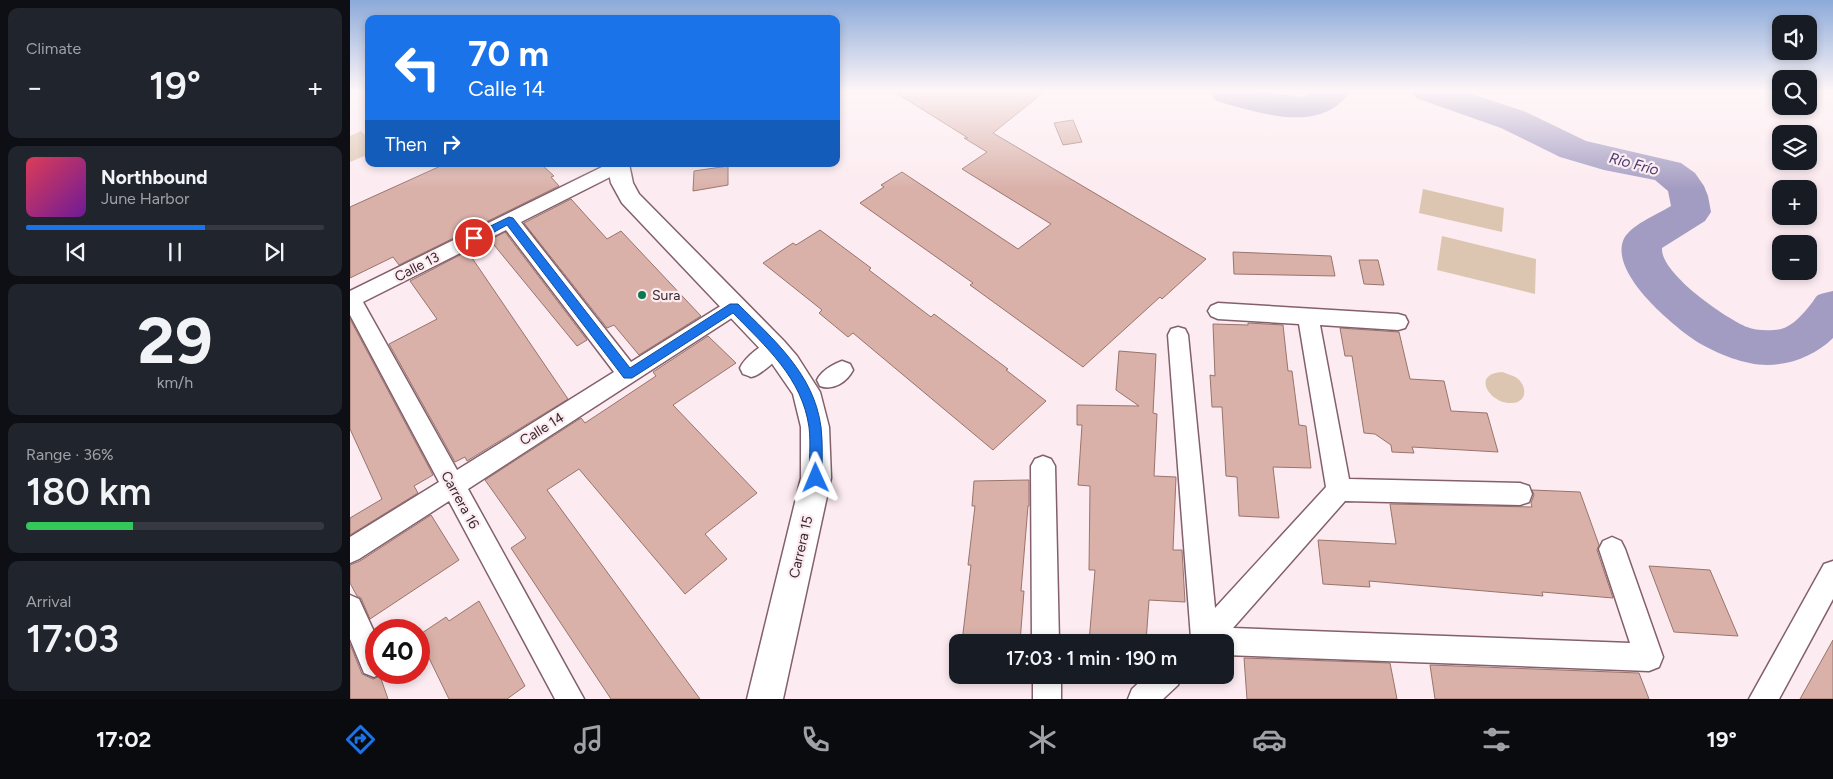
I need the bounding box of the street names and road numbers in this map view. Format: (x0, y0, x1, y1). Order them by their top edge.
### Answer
street label: Calle 13 (392, 249, 442, 285)
street label: Calle 14 (517, 409, 568, 449)
street label: Carrera 16 (437, 468, 483, 532)
street label: Carrera 15 (786, 514, 816, 580)

